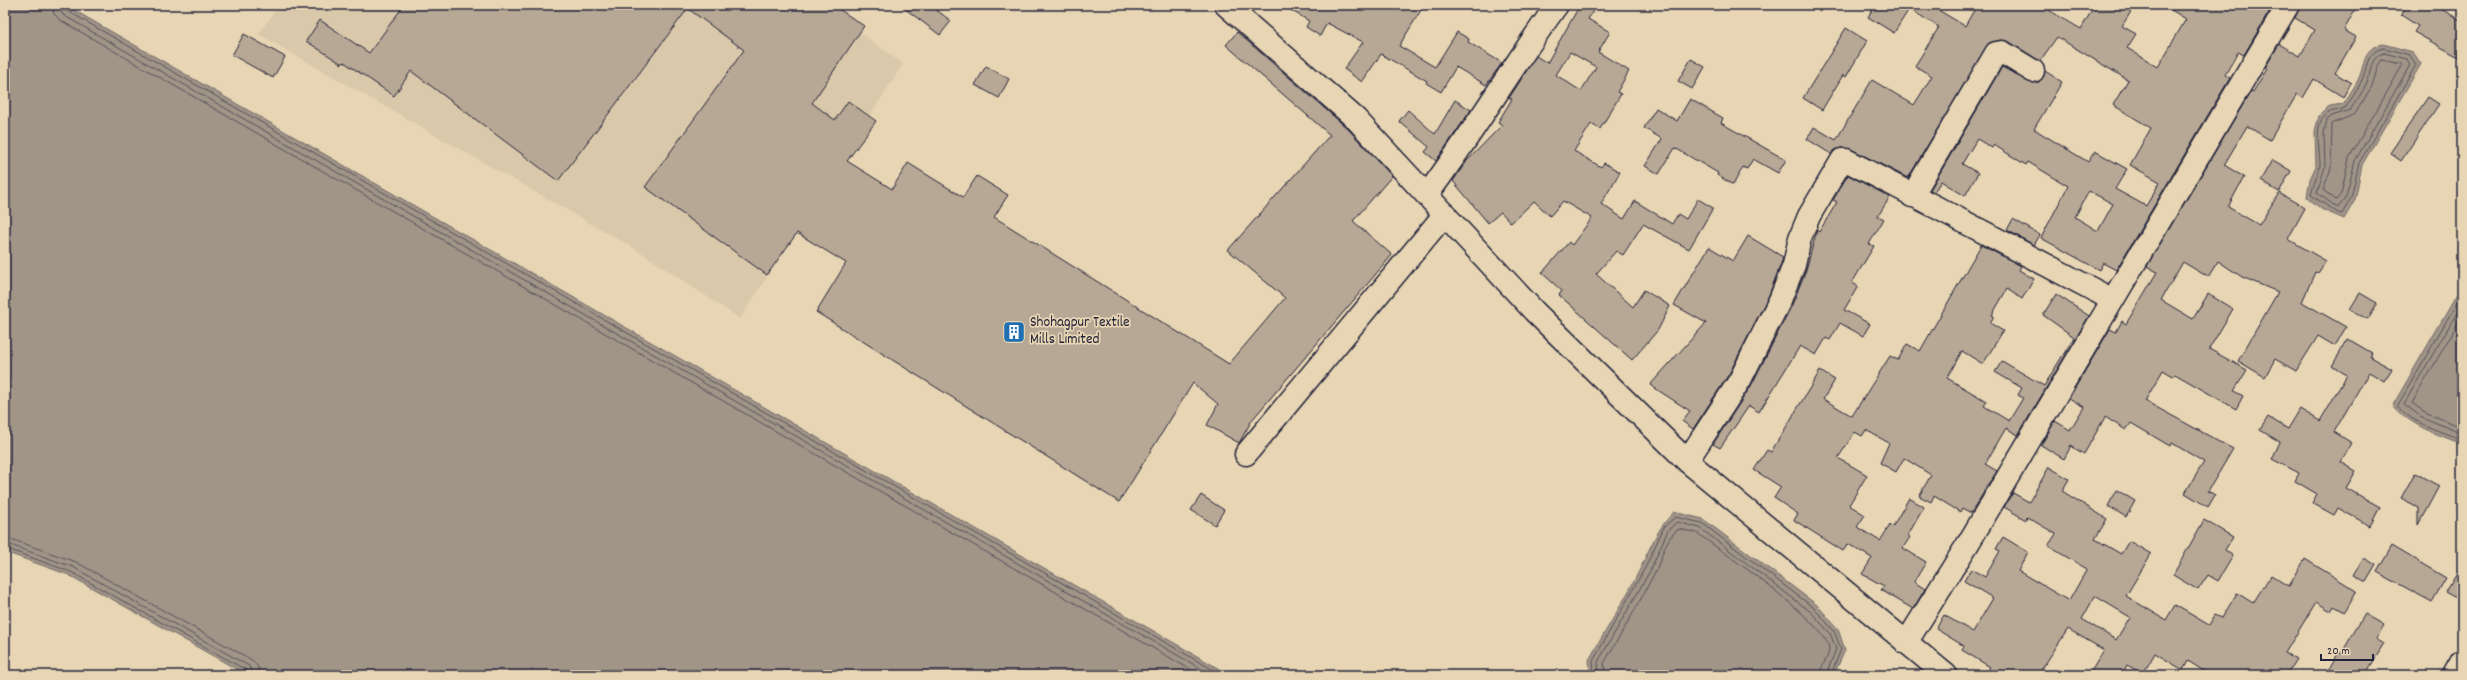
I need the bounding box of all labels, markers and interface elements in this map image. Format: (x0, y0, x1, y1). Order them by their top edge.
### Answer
place label: Shohagpur Textile Mills Limited (1030, 312, 1130, 351)
building icon: Shohagpur Textile Mills Limited (1001, 319, 1027, 345)
scale bar (2321, 636, 2373, 662)
text: 20 m (2327, 643, 2350, 660)

